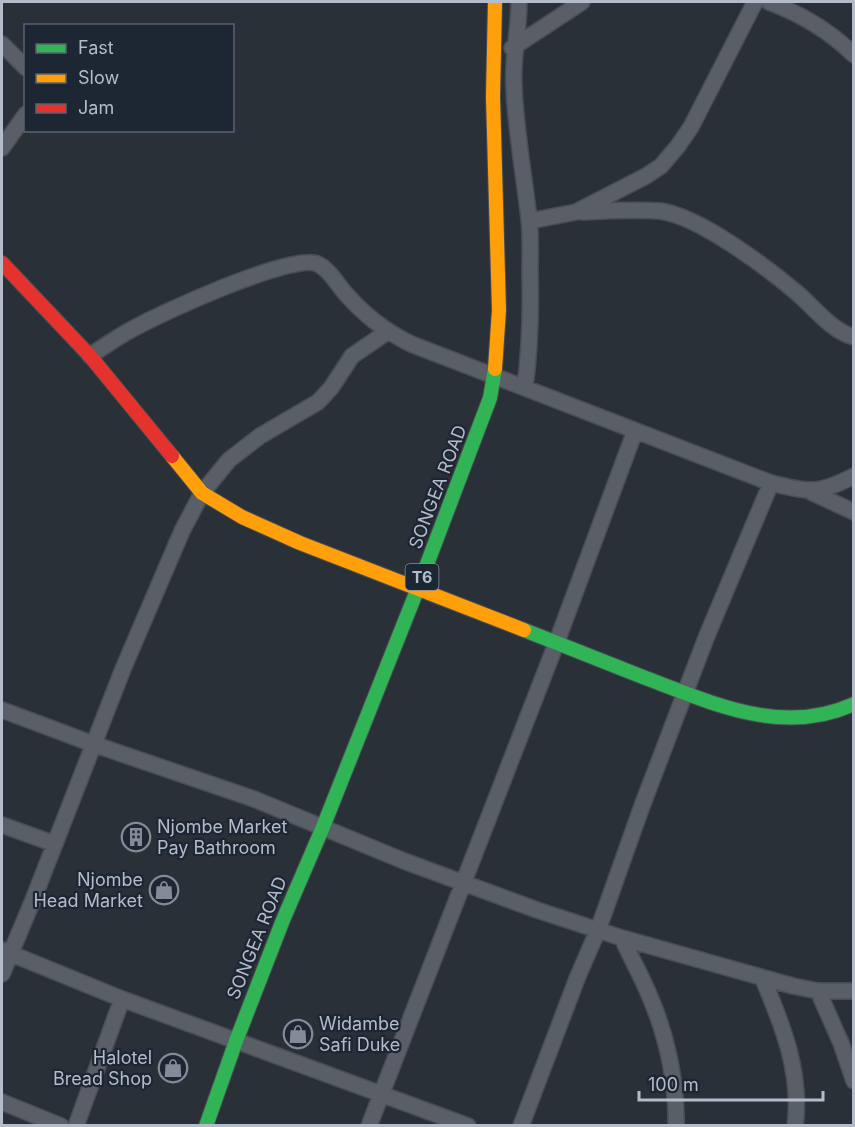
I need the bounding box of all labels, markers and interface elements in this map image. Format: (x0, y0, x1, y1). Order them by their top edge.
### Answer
legend (24, 24, 234, 132)
text: Fast (78, 37, 114, 58)
text: Slow (78, 67, 119, 88)
text: Jam (78, 97, 114, 118)
street label: SONGEA ROAD (404, 422, 471, 552)
road number: T6 (406, 564, 438, 590)
place label: Njombe Market Pay Bathroom (157, 816, 287, 858)
building icon: Njombe Market Pay Bathroom (120, 821, 152, 853)
place label: Njombe Head Market (33, 869, 143, 911)
street label: SONGEA ROAD (222, 873, 291, 1002)
shop icon: Njombe Head Market (148, 874, 180, 906)
place label: Widambe Safi Duke (319, 1013, 400, 1055)
shop icon: Widambe Safi Duke (282, 1018, 314, 1050)
place label: Halotel Bread Shop (53, 1047, 152, 1089)
shop icon: Halotel Bread Shop (157, 1052, 189, 1084)
scale bar (639, 1064, 824, 1102)
text: 100 m (648, 1074, 699, 1095)

